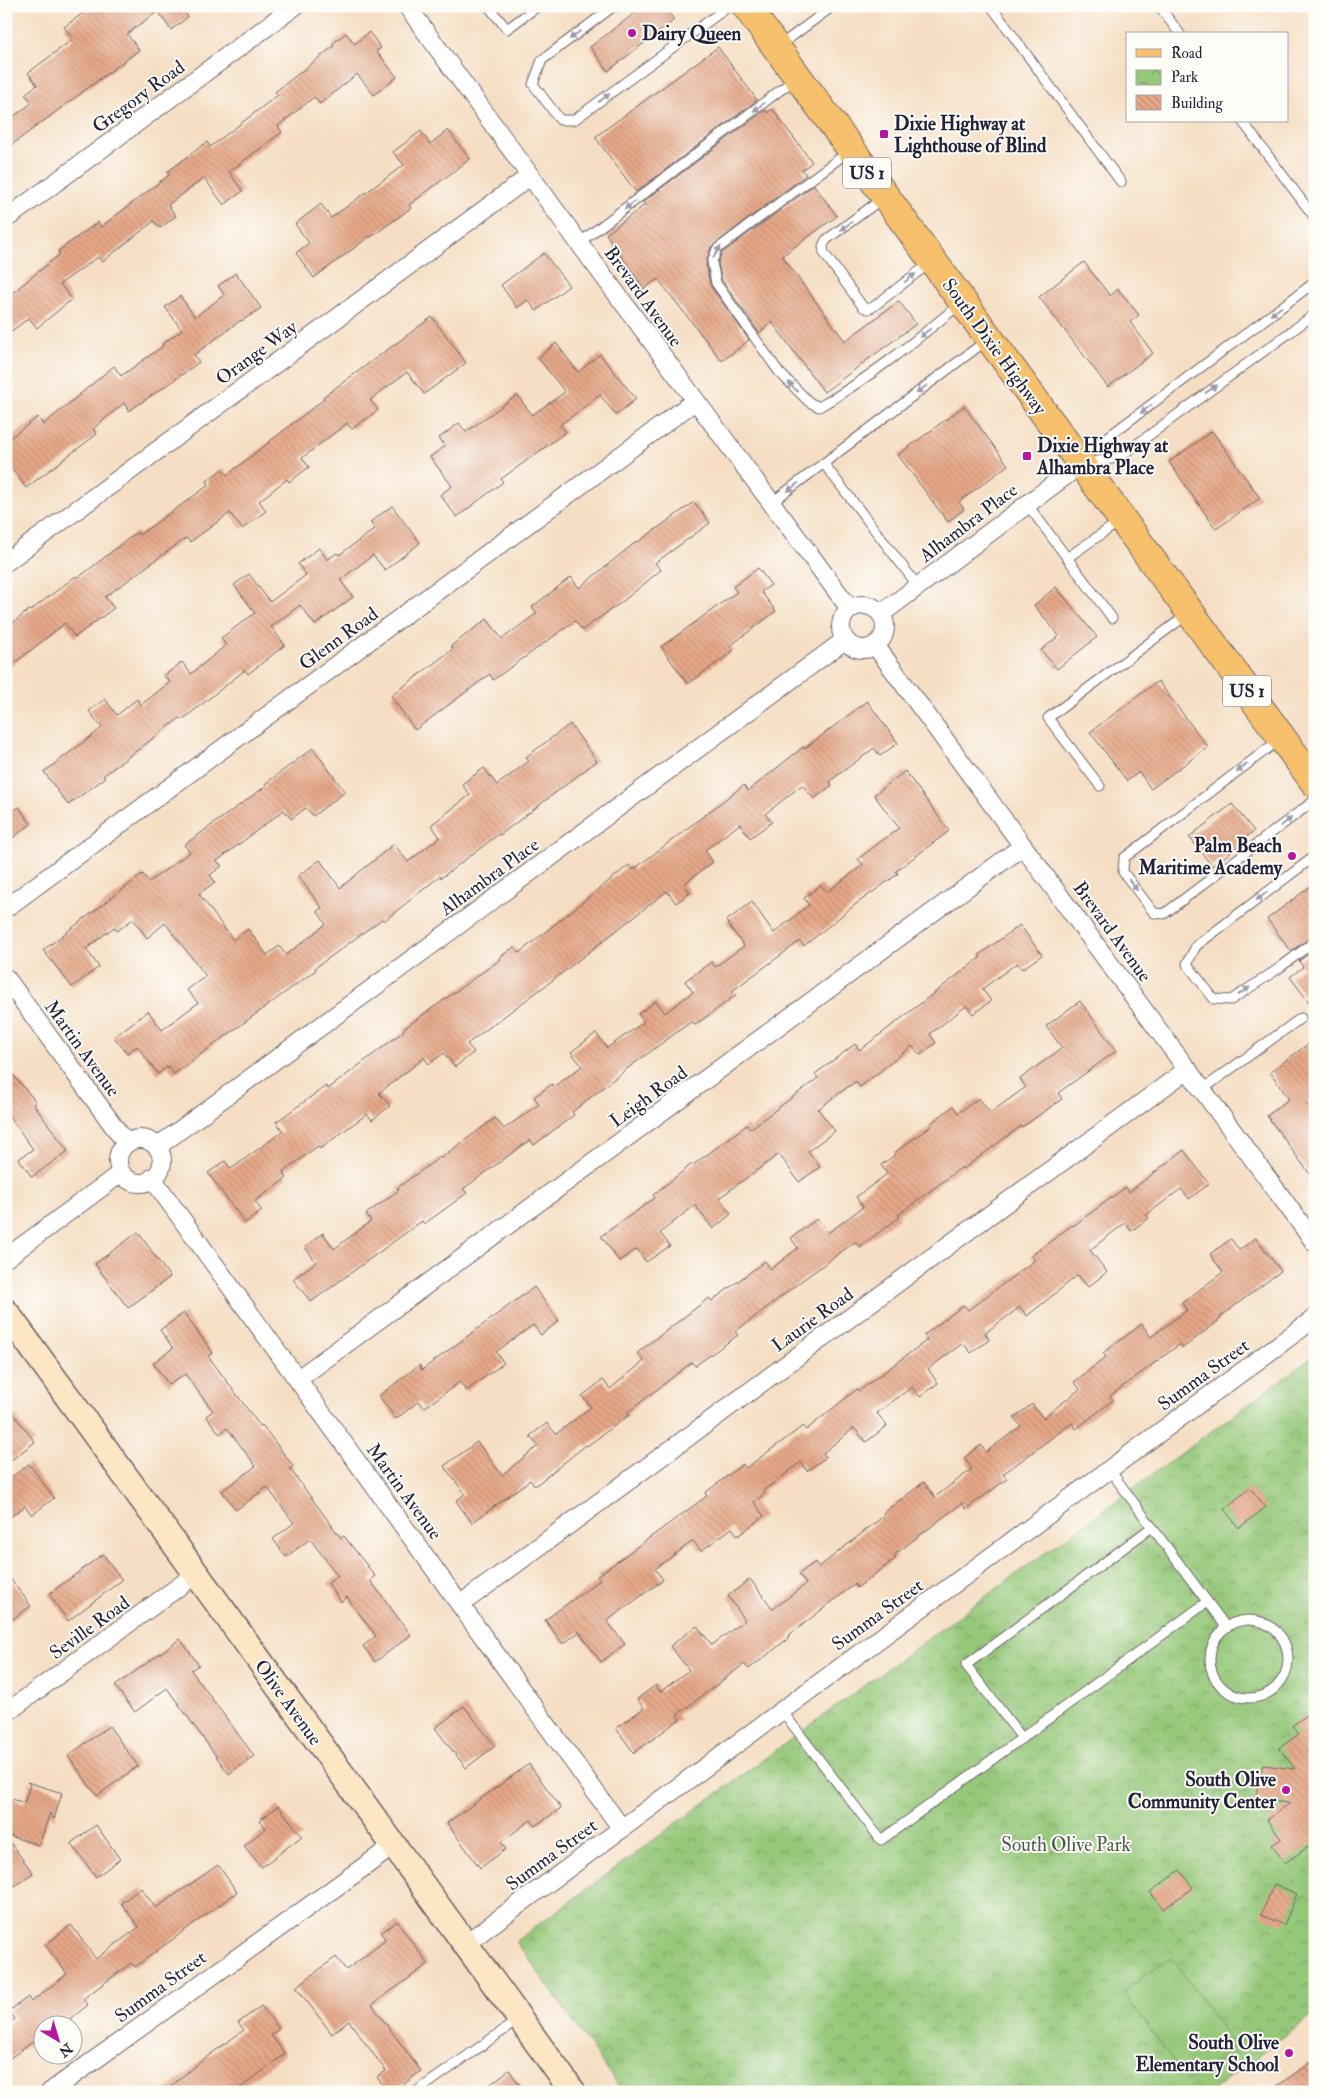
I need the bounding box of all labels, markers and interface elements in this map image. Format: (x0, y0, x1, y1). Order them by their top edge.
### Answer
place label: Dairy Queen (642, 22, 742, 47)
marker: Dairy Queen (626, 27, 638, 39)
one-way arrow (569, 30, 582, 41)
legend (1126, 32, 1288, 122)
text: Road (1171, 44, 1203, 63)
street label: Gregory Road (88, 55, 190, 138)
text: Park (1171, 68, 1198, 87)
one-way arrow (597, 93, 610, 104)
text: Building (1171, 94, 1223, 113)
one-way arrow (753, 101, 766, 112)
place label: Dixie Highway at Lighthouse of Blind (894, 112, 1047, 159)
marker: Dixie Highway at Lighthouse of Blind (878, 128, 890, 140)
road number: US 1 (843, 158, 891, 188)
one-way arrow (624, 200, 637, 211)
one-way arrow (839, 221, 853, 231)
street label: Brevard Avenue (599, 242, 688, 352)
one-way arrow (713, 245, 722, 259)
one-way arrow (903, 273, 917, 283)
street label: South Dixie Highway (937, 274, 1052, 420)
one-way arrow (1269, 306, 1283, 316)
street label: Orange Way (211, 315, 303, 390)
one-way arrow (919, 327, 931, 339)
one-way arrow (788, 381, 800, 393)
one-way arrow (916, 384, 929, 395)
one-way arrow (1204, 384, 1217, 395)
one-way arrow (1140, 403, 1153, 414)
place label: Dixie Highway at Alhambra Place (1036, 434, 1169, 480)
marker: Dixie Highway at Alhambra Place (1021, 450, 1033, 462)
street label: Alhambra Place (914, 478, 1023, 568)
one-way arrow (786, 482, 800, 492)
street label: Glenn Road (294, 602, 383, 676)
road number: US 1 (1223, 676, 1271, 706)
one-way arrow (1236, 762, 1249, 773)
one-way arrow (1279, 817, 1293, 827)
street label: Alhambra Place (434, 833, 544, 921)
place label: Palm Beach Maritime Academy (1137, 834, 1283, 881)
marker: Palm Beach Maritime Academy (1286, 850, 1298, 862)
street label: Brevard Avenue (1068, 877, 1157, 987)
one-way arrow (1128, 878, 1139, 891)
one-way arrow (1256, 890, 1269, 901)
one-way arrow (1238, 986, 1251, 996)
street label: Martin Avenue (39, 996, 125, 1101)
street label: Leigh Road (605, 1060, 692, 1133)
street label: Laurie Road (767, 1282, 859, 1357)
street label: Summa Street (1153, 1334, 1254, 1416)
street label: Martin Avenue (361, 1439, 447, 1544)
street label: Summa Street (827, 1574, 928, 1656)
street label: Seville Road (45, 1590, 135, 1665)
street label: Olive Avenue (249, 1655, 327, 1750)
place label: South Olive Community Center (1128, 1768, 1277, 1815)
marker: South Olive Community Center (1280, 1784, 1292, 1796)
street label: Summa Street (501, 1814, 602, 1896)
park label: South Olive Park (1001, 1833, 1131, 1857)
street label: Summa Street (110, 1946, 211, 2028)
north arrow (32, 2016, 82, 2066)
place label: South Olive Elementary School (1136, 2031, 1279, 2078)
text: N (55, 2039, 77, 2061)
marker: South Olive Elementary School (1283, 2047, 1295, 2059)

